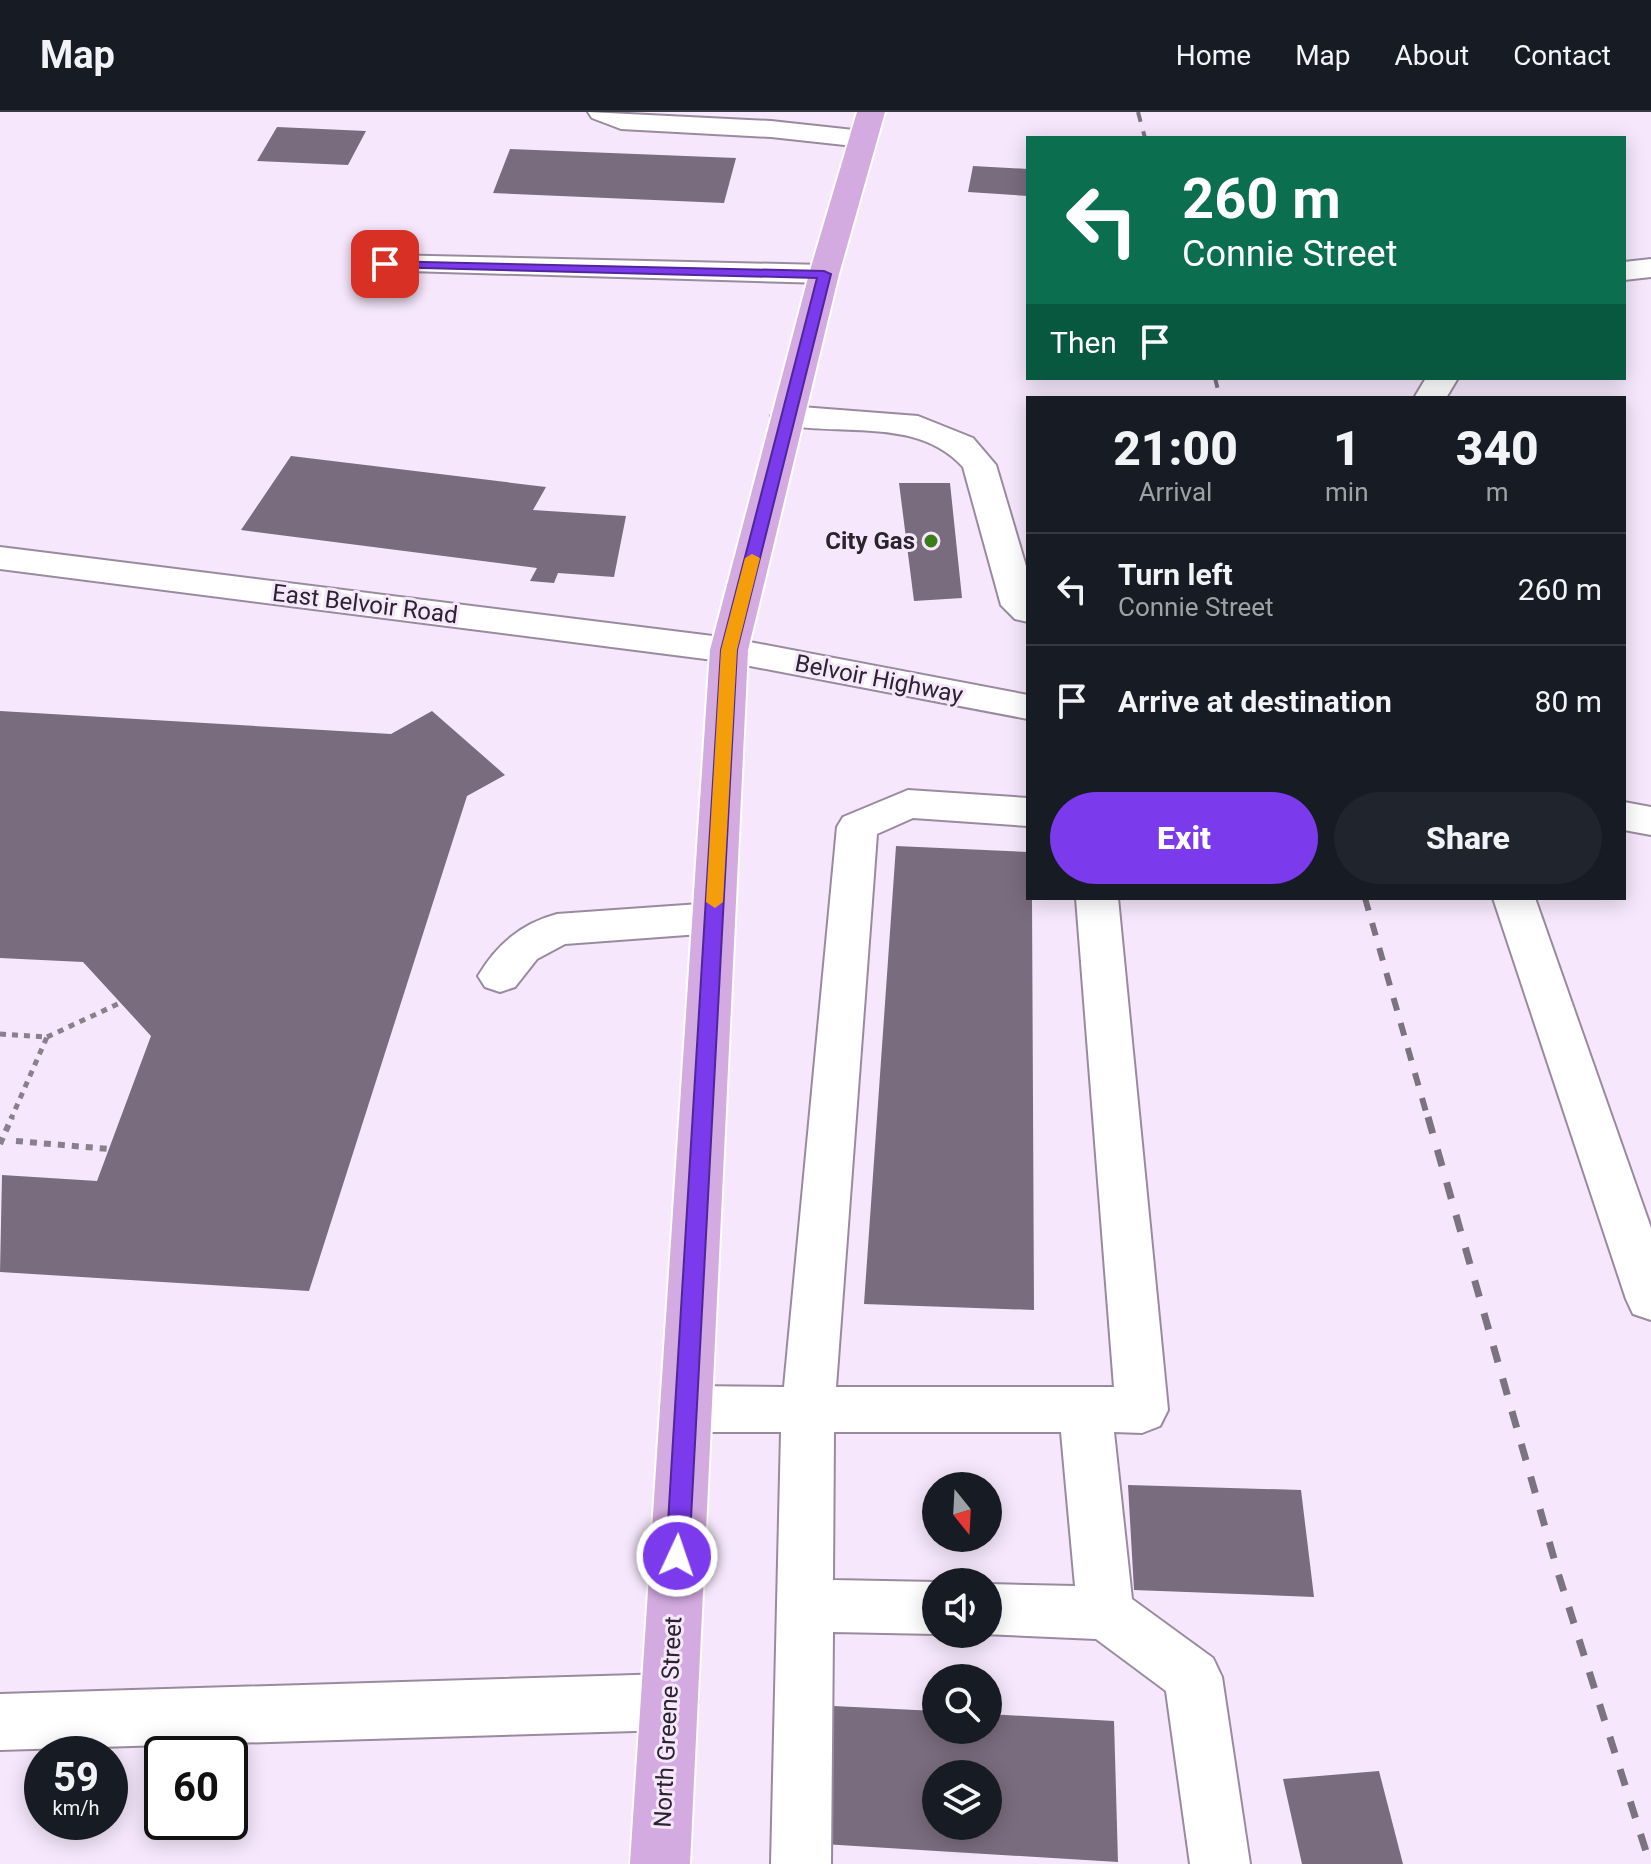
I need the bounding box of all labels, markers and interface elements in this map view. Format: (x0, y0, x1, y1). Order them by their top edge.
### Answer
text: Map (40, 33, 115, 77)
text: Home (1176, 39, 1251, 72)
text: Map (1295, 39, 1351, 72)
text: About (1395, 39, 1469, 72)
text: Contact (1513, 39, 1611, 72)
text: 260 m (1182, 166, 1341, 232)
icon: left (1050, 168, 1154, 272)
pin (351, 230, 419, 298)
text: Connie Street (1182, 233, 1397, 275)
icon: arrive (363, 242, 407, 286)
icon: arrive (1133, 320, 1177, 364)
text: Then (1050, 325, 1117, 360)
text: 21:00 (1113, 420, 1238, 477)
text: 1 (1333, 420, 1361, 477)
text: 340 (1456, 420, 1539, 477)
text: Arrival (1139, 477, 1212, 507)
text: min (1325, 477, 1369, 507)
text: m (1486, 477, 1509, 507)
place label: City Gas (825, 527, 915, 555)
marker: City Gas (922, 532, 940, 550)
text: Turn left (1118, 557, 1233, 592)
icon: left (1050, 567, 1094, 611)
text: 260 m (1518, 572, 1602, 607)
street label: East Belvoir Road (271, 579, 459, 629)
text: Connie Street (1118, 592, 1274, 622)
street label: Belvoir Highway (793, 649, 966, 709)
icon: arrive (1050, 679, 1094, 723)
text: Arrive at destination (1118, 684, 1392, 719)
text: 80 m (1535, 684, 1602, 719)
button: Exit (1050, 792, 1318, 884)
button: Share (1334, 792, 1602, 884)
north arrow (922, 1472, 1002, 1552)
map controls (922, 1472, 1002, 1840)
position arrow (635, 1514, 719, 1598)
button: sound (922, 1568, 1002, 1648)
street label: North Greene Street (648, 1616, 688, 1828)
button: search (922, 1664, 1002, 1744)
speed limit sign: 60 (144, 1736, 248, 1840)
text: 59 (53, 1754, 99, 1801)
button: layers (922, 1760, 1002, 1840)
text: km/h (53, 1796, 99, 1820)

